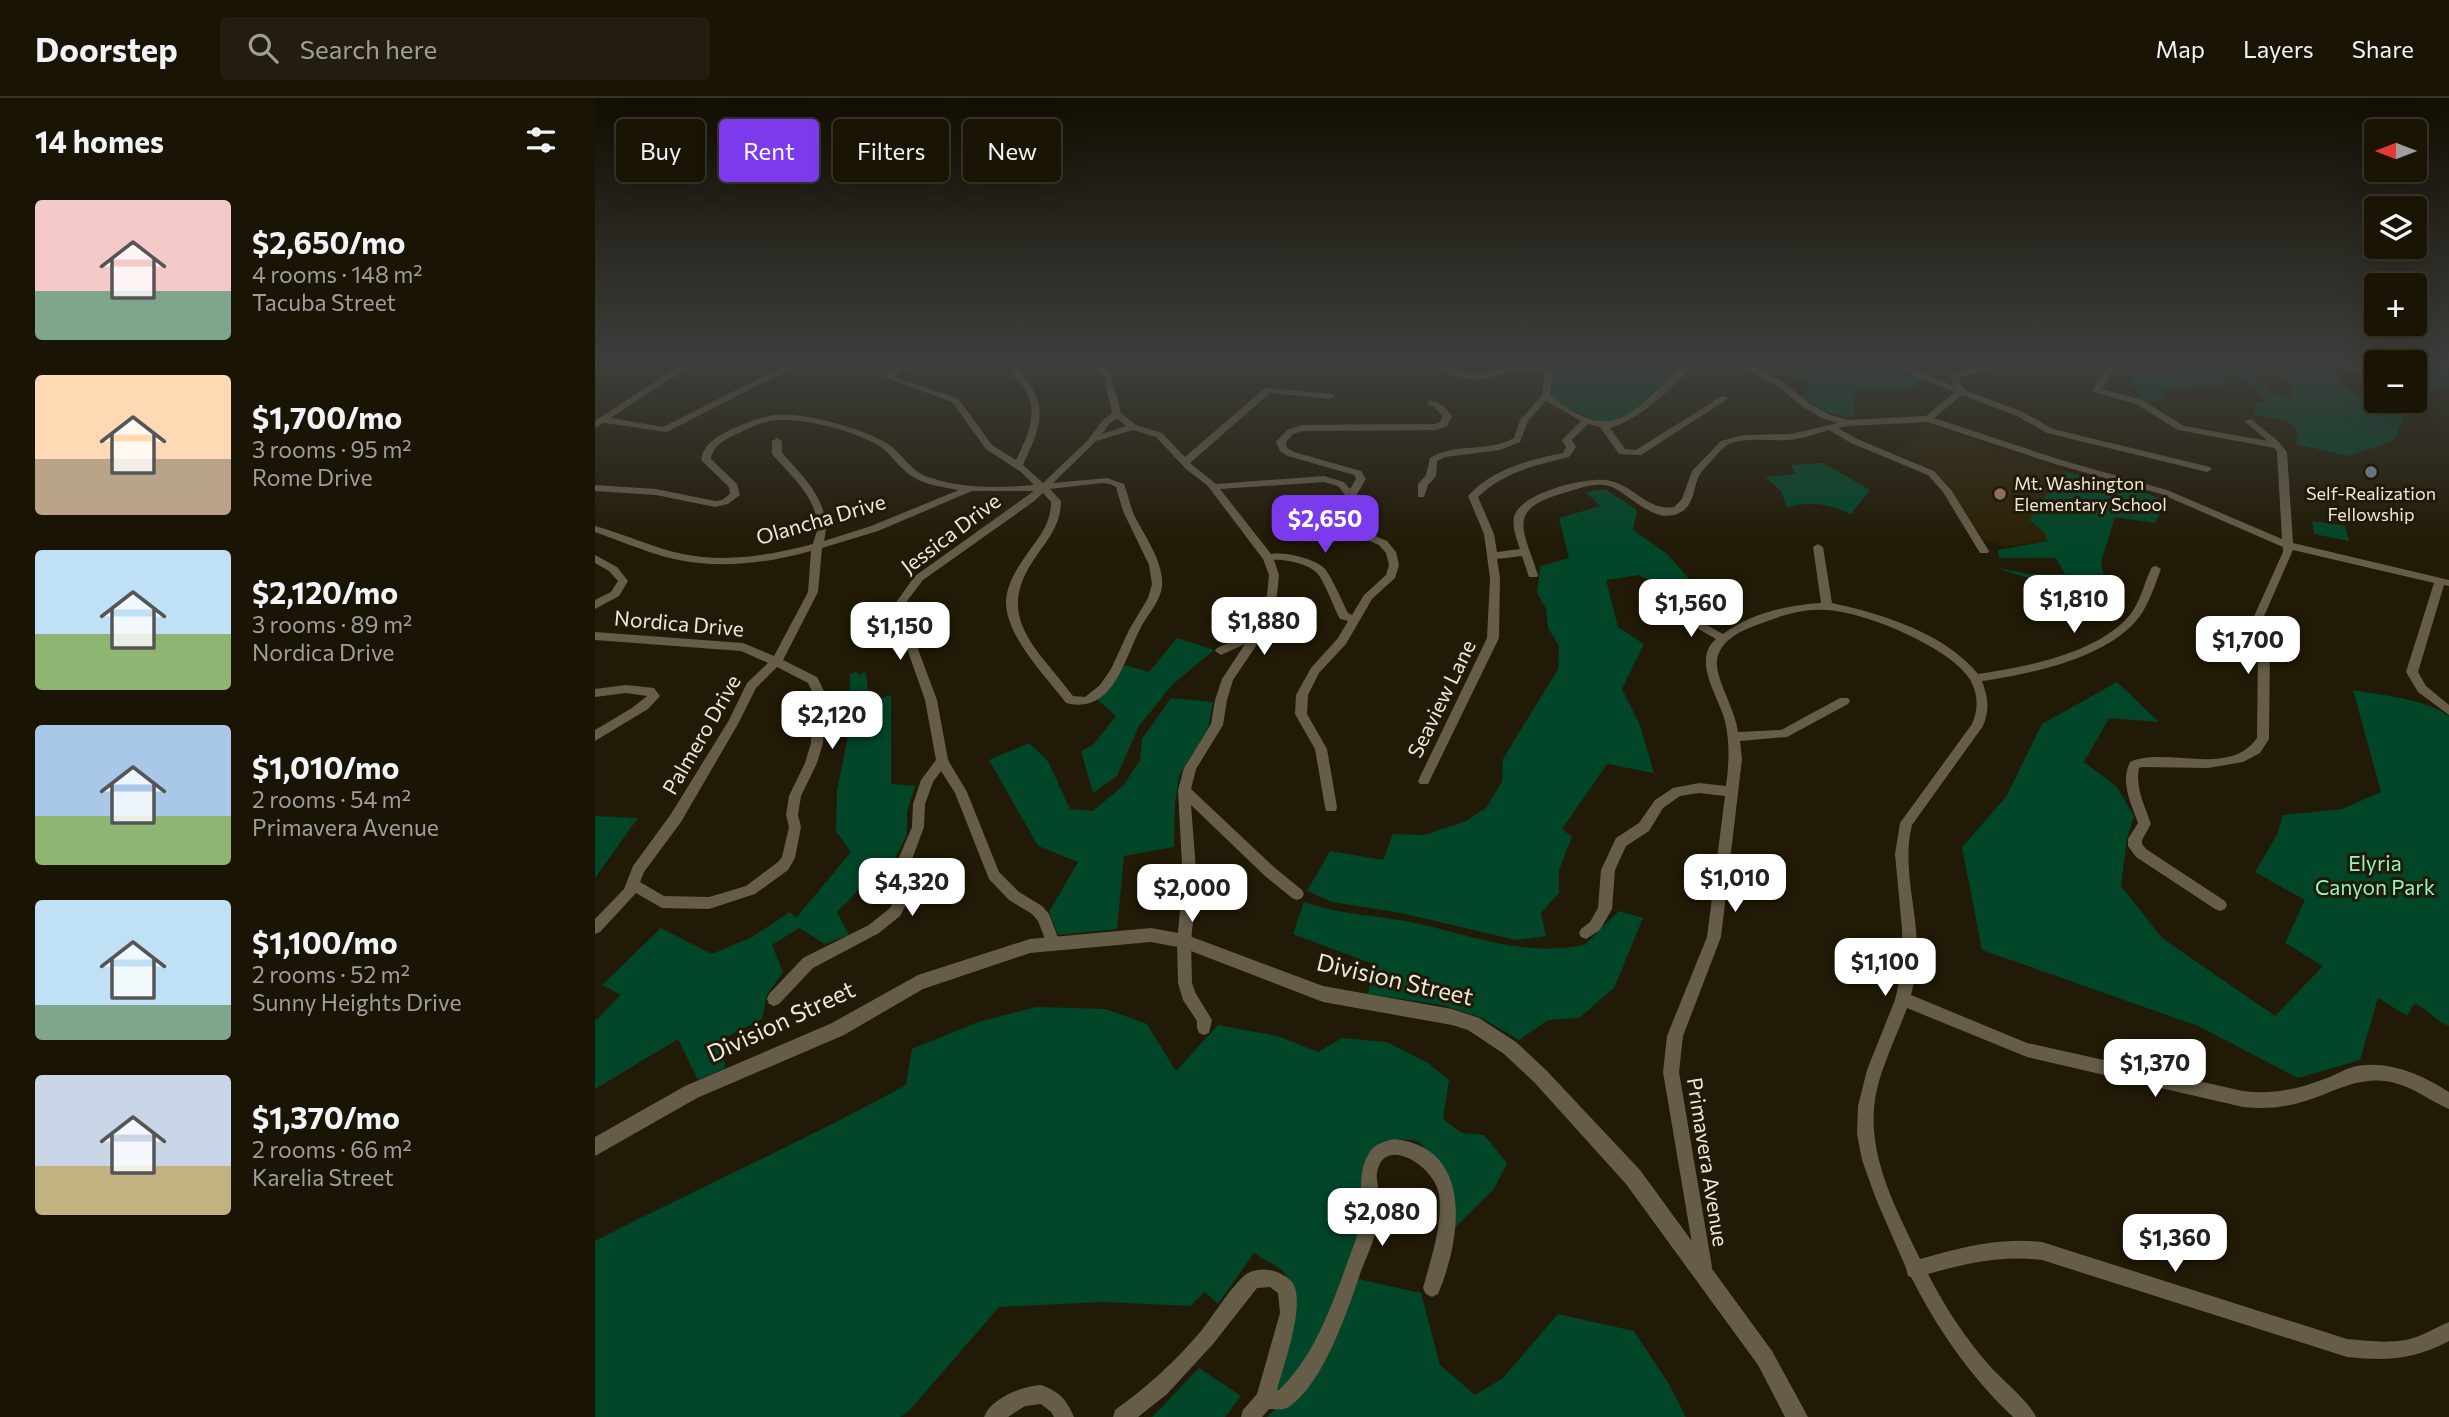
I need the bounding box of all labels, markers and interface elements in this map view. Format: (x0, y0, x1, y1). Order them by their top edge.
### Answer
search box (220, 17, 710, 80)
text: Doorstep (35, 28, 178, 69)
icon: search (244, 29, 282, 67)
text: Search here (300, 33, 437, 64)
text: Map (2156, 34, 2205, 63)
text: Layers (2243, 34, 2314, 63)
text: Share (2352, 34, 2414, 63)
chip: Buy (616, 119, 705, 182)
chip: Rent (719, 119, 819, 182)
chip: Filters (833, 119, 949, 182)
chip: New (963, 119, 1061, 182)
north arrow (2364, 119, 2427, 182)
map controls (2364, 119, 2427, 413)
icon: filters (522, 121, 560, 159)
text: 14 homes (35, 122, 164, 159)
button: layers (2364, 196, 2427, 259)
text: $2,650/mo (252, 223, 405, 260)
icon: home (91, 228, 175, 312)
text: 4 rooms · 148 m² (252, 260, 423, 288)
button: + (2364, 273, 2427, 336)
text: Tacuba Street (252, 288, 396, 316)
button: − (2364, 350, 2427, 413)
text: $1,700/mo (252, 398, 402, 435)
icon: home (91, 403, 175, 487)
text: 3 rooms · 95 m² (252, 435, 411, 463)
text: Rome Drive (252, 463, 373, 491)
marker: Self-Realization Fellowship (2363, 464, 2379, 480)
place label: Mt. Washington Elementary School (2014, 472, 2167, 515)
place label: Self-Realization Fellowship (2306, 482, 2436, 525)
marker: Mt. Washington Elementary School (1992, 486, 2008, 502)
street label: Jessica Drive (896, 487, 1005, 578)
street label: Olancha Drive (753, 488, 888, 549)
pin: $2,650 (1268, 496, 1382, 555)
text: $2,650 (1288, 504, 1362, 532)
text: $2,120/mo (252, 573, 398, 610)
pin: $1,810 (2017, 575, 2131, 635)
icon: home (91, 578, 175, 662)
pin: $1,560 (1634, 580, 1748, 639)
text: $1,810 (2040, 584, 2108, 612)
text: $1,560 (1655, 588, 1727, 616)
pin: $1,880 (1207, 598, 1321, 657)
pin: $1,150 (843, 602, 957, 662)
street label: Nordica Drive (613, 604, 745, 641)
text: $1,880 (1228, 606, 1300, 634)
text: 3 rooms · 89 m² (252, 610, 412, 638)
text: $1,150 (867, 611, 933, 639)
pin: $1,700 (2191, 616, 2305, 676)
text: $1,700 (2212, 625, 2284, 653)
street label: Seaview Lane (1401, 635, 1480, 761)
text: Nordica Drive (252, 638, 394, 666)
street label: Palmero Drive (656, 670, 745, 799)
pin: $2,120 (775, 692, 889, 751)
text: $2,120 (798, 700, 867, 728)
text: $1,010/mo (252, 748, 399, 785)
icon: home (91, 753, 175, 837)
text: 2 rooms · 54 m² (252, 785, 411, 813)
text: Primavera Avenue (252, 813, 439, 841)
park label: Elyria Canyon Park (2315, 850, 2435, 899)
pin: $1,010 (1678, 854, 1792, 914)
pin: $4,320 (855, 858, 969, 918)
text: $1,010 (1700, 863, 1770, 891)
pin: $2,000 (1135, 864, 1249, 924)
text: $4,320 (875, 867, 949, 895)
text: $2,000 (1153, 873, 1231, 901)
text: $1,100/mo (252, 923, 398, 960)
icon: home (91, 928, 175, 1012)
pin: $1,100 (1828, 939, 1942, 998)
street label: Division Street (1314, 946, 1477, 1011)
text: $1,100 (1851, 947, 1919, 975)
text: 2 rooms · 52 m² (252, 960, 410, 988)
street label: Division Street (702, 974, 859, 1068)
text: Sunny Heights Drive (252, 988, 462, 1016)
pin: $1,370 (2098, 1040, 2212, 1099)
text: $1,370 (2120, 1048, 2190, 1076)
street label: Primavera Avenue (1683, 1076, 1734, 1248)
text: $1,370/mo (252, 1098, 400, 1135)
icon: home (91, 1103, 175, 1187)
text: 2 rooms · 66 m² (252, 1135, 412, 1163)
text: Karelia Street (252, 1163, 394, 1191)
pin: $2,080 (1325, 1188, 1439, 1248)
text: $2,080 (1344, 1197, 1420, 1225)
pin: $1,360 (2118, 1214, 2232, 1274)
text: $1,360 (2139, 1223, 2211, 1251)

